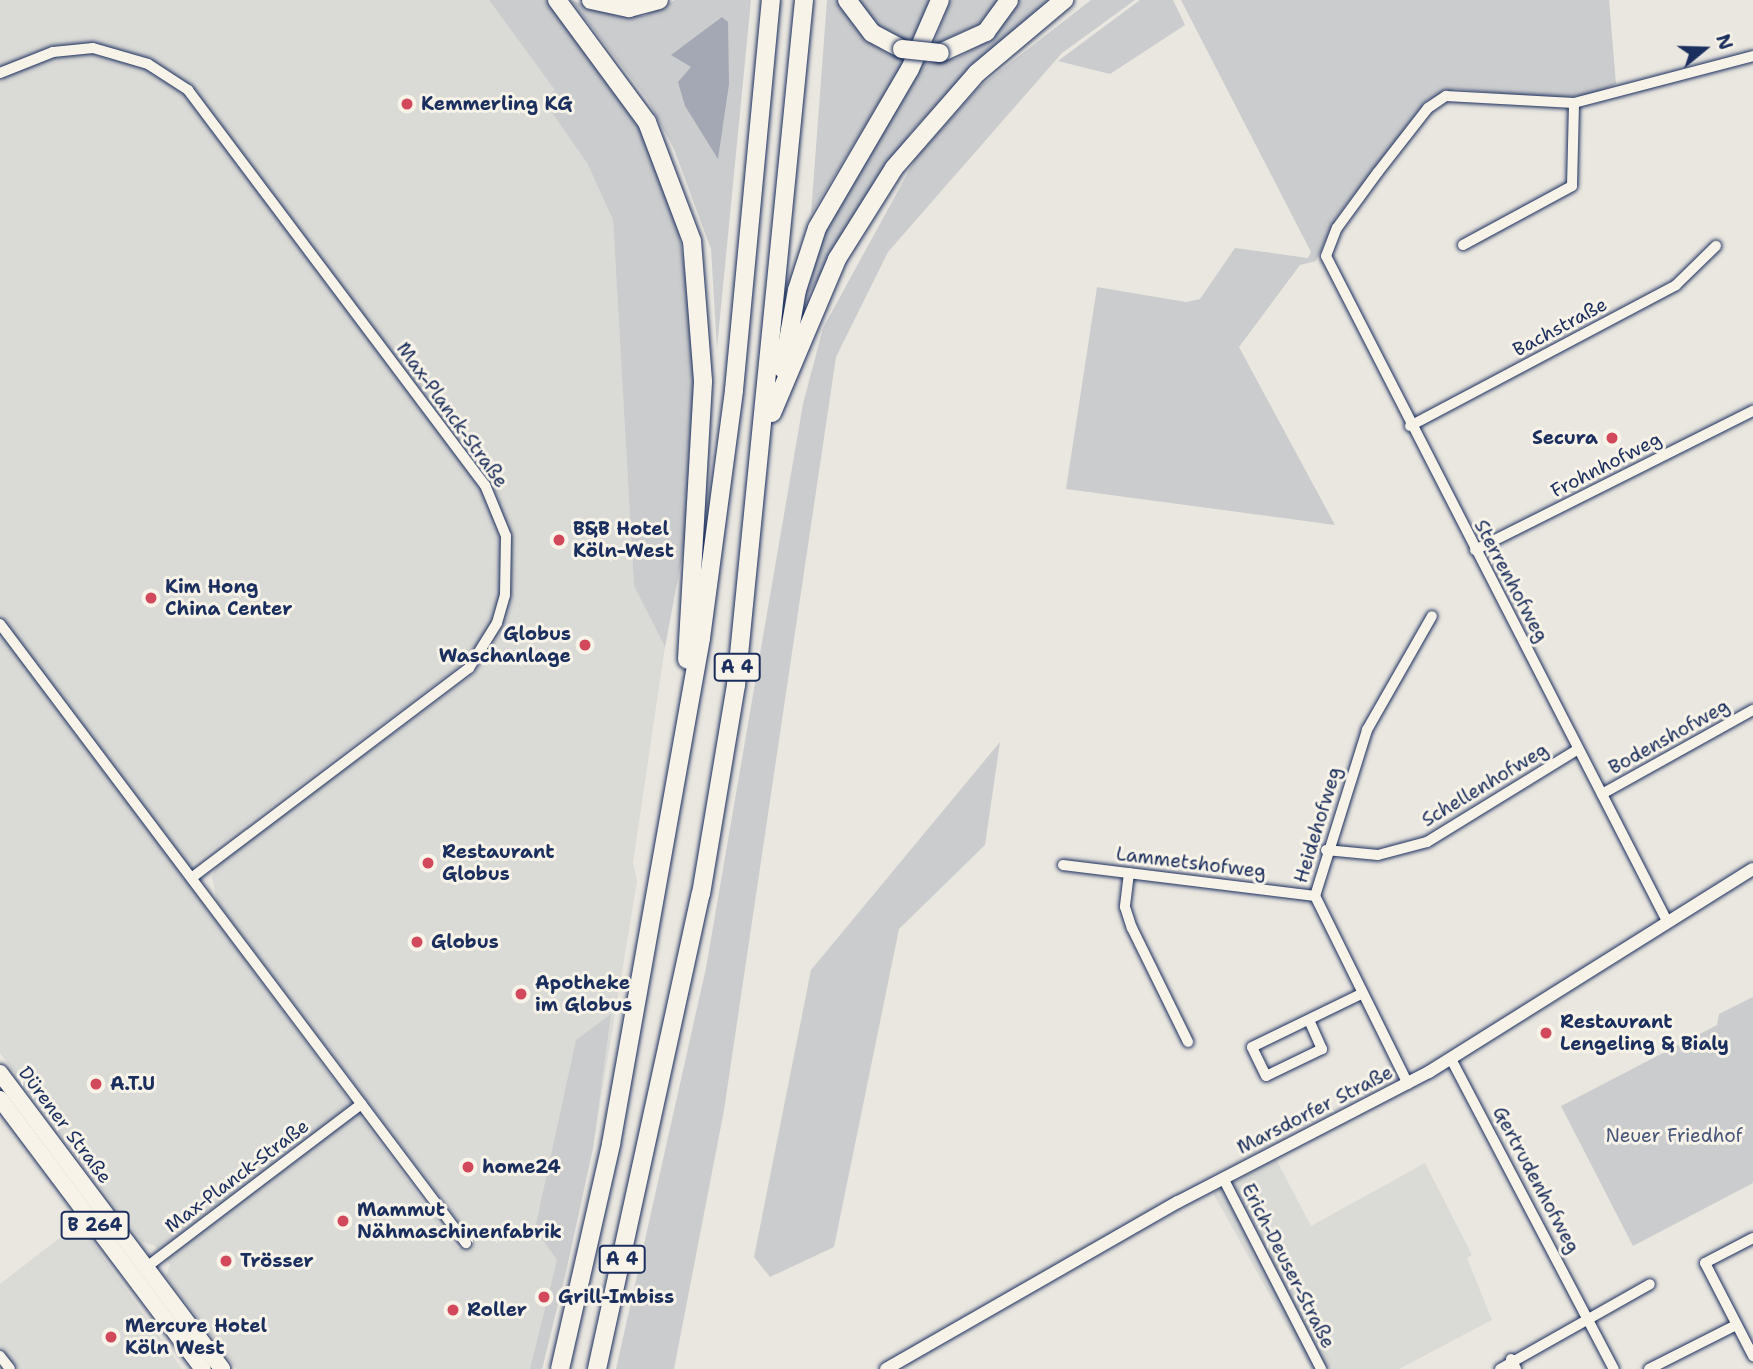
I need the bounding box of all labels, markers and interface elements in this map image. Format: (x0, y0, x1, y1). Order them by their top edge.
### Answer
north arrow (1669, 14, 1739, 84)
text: N (1710, 31, 1739, 53)
place label: Kemmerling KG (421, 93, 573, 115)
marker: Kemmerling KG (399, 96, 415, 112)
street label: Bachstraße (1509, 293, 1611, 361)
street label: Max-Planck-Straße (392, 338, 512, 492)
place label: Secura (1532, 427, 1598, 449)
street label: Frohnhofweg (1547, 427, 1665, 503)
marker: Secura (1604, 430, 1620, 446)
street label: Sterrenhofweg (1469, 516, 1553, 646)
place label: B&B Hotel Köln-West (573, 518, 674, 562)
marker: B&B Hotel Köln-West (551, 532, 567, 548)
place label: Kim Hong China Center (165, 576, 292, 620)
marker: Kim Hong China Center (143, 590, 159, 606)
place label: Globus Waschanlage (439, 623, 571, 667)
marker: Globus Waschanlage (577, 637, 593, 653)
road number: A 4 (712, 652, 762, 682)
street label: Bodenshofweg (1605, 695, 1733, 779)
street label: Schellenhofweg (1418, 738, 1552, 832)
street label: Heidehofweg (1290, 764, 1346, 886)
place label: Restaurant Globus (442, 841, 555, 885)
street label: Lammetshofweg (1115, 842, 1267, 884)
marker: Restaurant Globus (420, 855, 436, 871)
place label: Globus (431, 931, 499, 953)
marker: Globus (409, 934, 425, 950)
place label: Apotheke im Globus (535, 972, 632, 1016)
marker: Apotheke im Globus (513, 986, 529, 1002)
place label: Restaurant Lengeling & Bialy (1560, 1011, 1729, 1055)
marker: Restaurant Lengeling & Bialy (1538, 1025, 1554, 1041)
street label: Marsdorfer Straße (1233, 1061, 1397, 1159)
street label: Dürener Straße (14, 1062, 116, 1188)
place label: A.T.U (110, 1073, 155, 1095)
marker: A.T.U (88, 1076, 104, 1092)
street label: Gertrudenhofweg (1488, 1103, 1584, 1257)
street label: Max-Planck-Straße (161, 1114, 313, 1238)
park label: Neuer Friedhof (1605, 1125, 1743, 1147)
place label: home24 (482, 1156, 561, 1178)
marker: home24 (460, 1159, 476, 1175)
street label: Erich-Deuser-Straße (1237, 1180, 1339, 1352)
place label: Mammut Nähmaschinenfabrik (357, 1199, 562, 1243)
road number: B 264 (60, 1210, 130, 1240)
marker: Mammut Nähmaschinenfabrik (335, 1213, 351, 1229)
road number: A 4 (598, 1244, 646, 1274)
place label: Trösser (240, 1250, 314, 1272)
marker: Trösser (218, 1253, 234, 1269)
place label: Grill-Imbiss (558, 1286, 674, 1308)
marker: Grill-Imbiss (536, 1289, 552, 1305)
place label: Roller (467, 1299, 527, 1321)
marker: Roller (445, 1302, 461, 1318)
place label: Mercure Hotel Köln West (125, 1315, 267, 1359)
marker: Mercure Hotel Köln West (103, 1329, 119, 1345)

